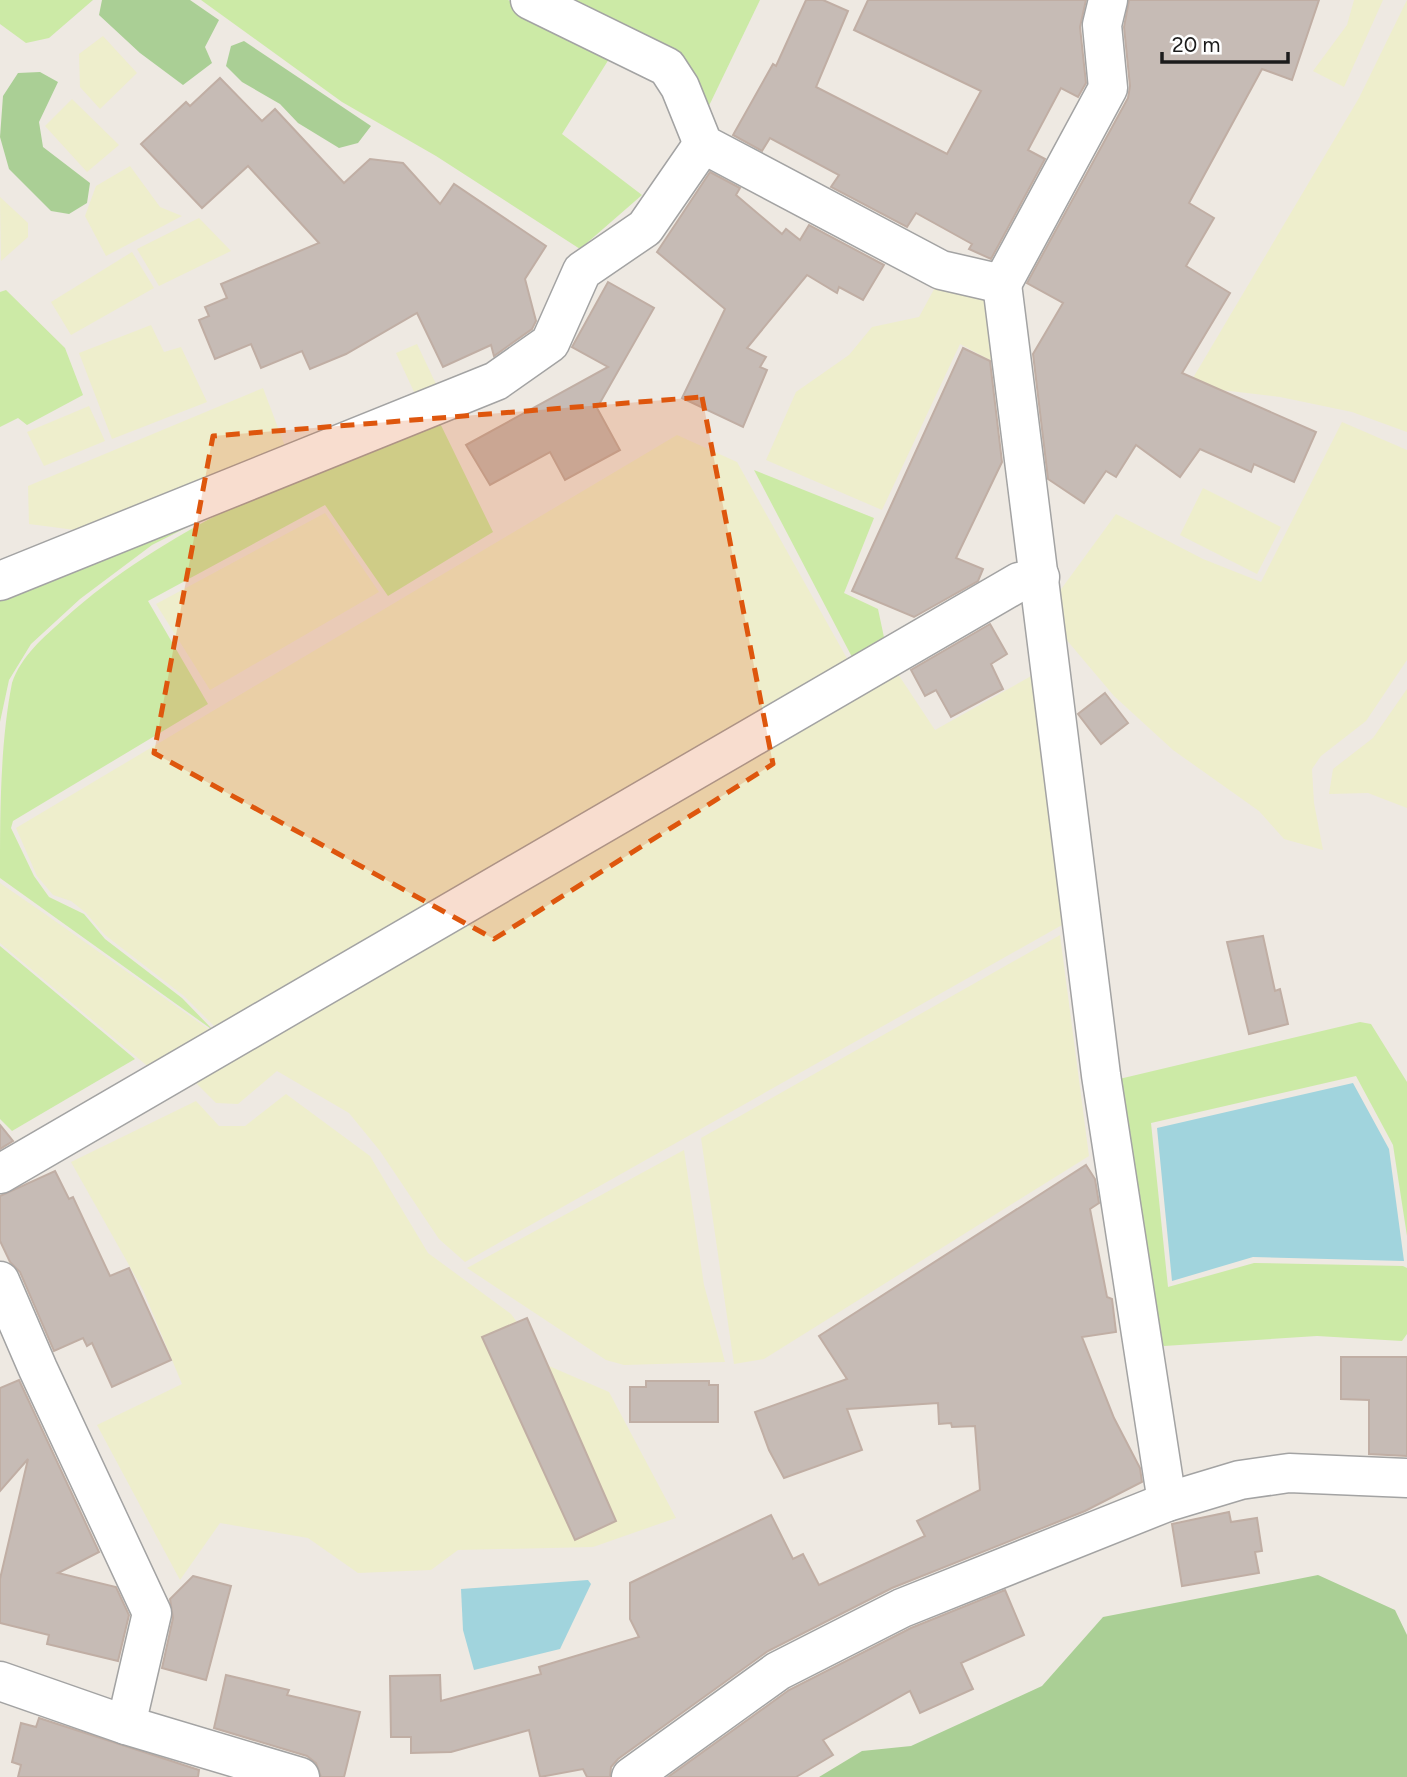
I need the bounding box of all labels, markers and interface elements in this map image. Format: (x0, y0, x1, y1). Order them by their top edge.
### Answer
scale bar (1162, 21, 1288, 65)
text: 20 m (1172, 32, 1220, 57)

